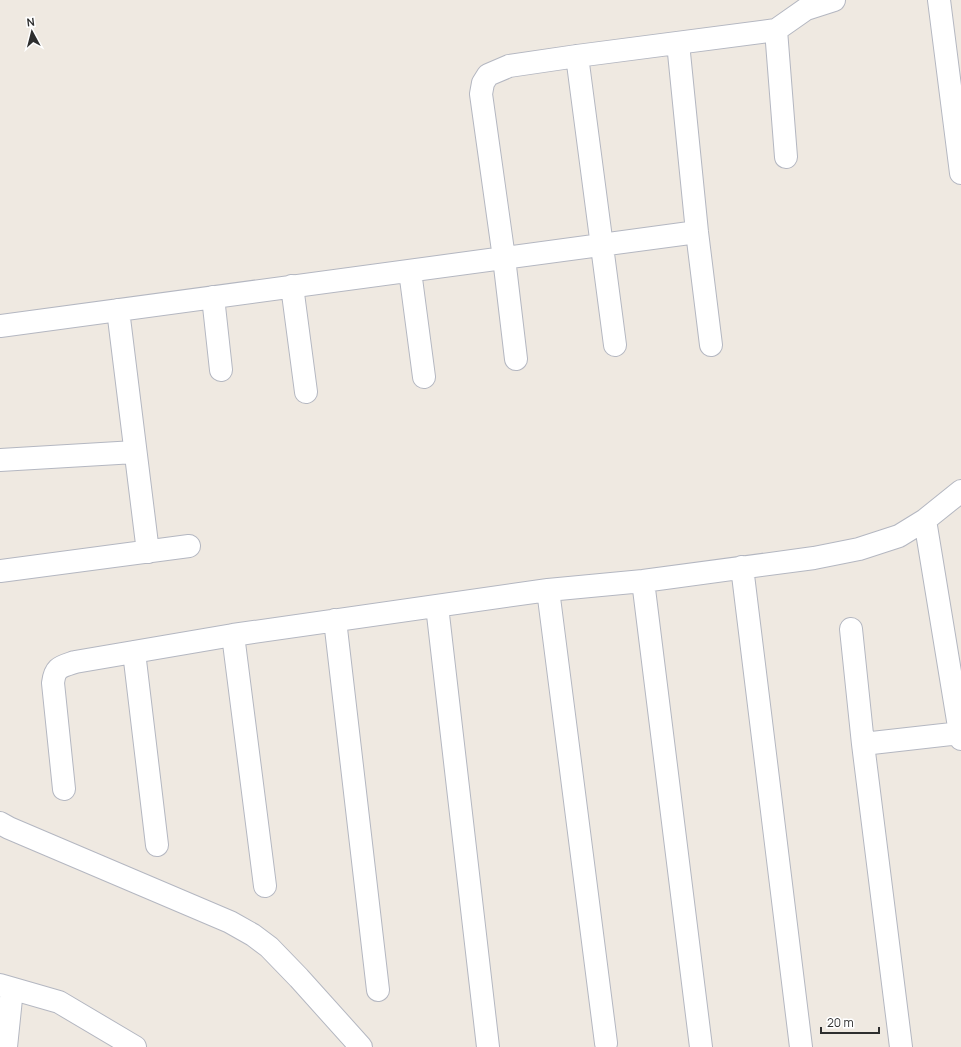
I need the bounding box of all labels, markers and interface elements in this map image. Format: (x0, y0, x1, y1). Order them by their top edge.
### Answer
north arrow (12, 12, 52, 52)
text: N (26, 14, 36, 30)
scale bar (821, 1009, 879, 1035)
text: 20 m (827, 1014, 854, 1031)

